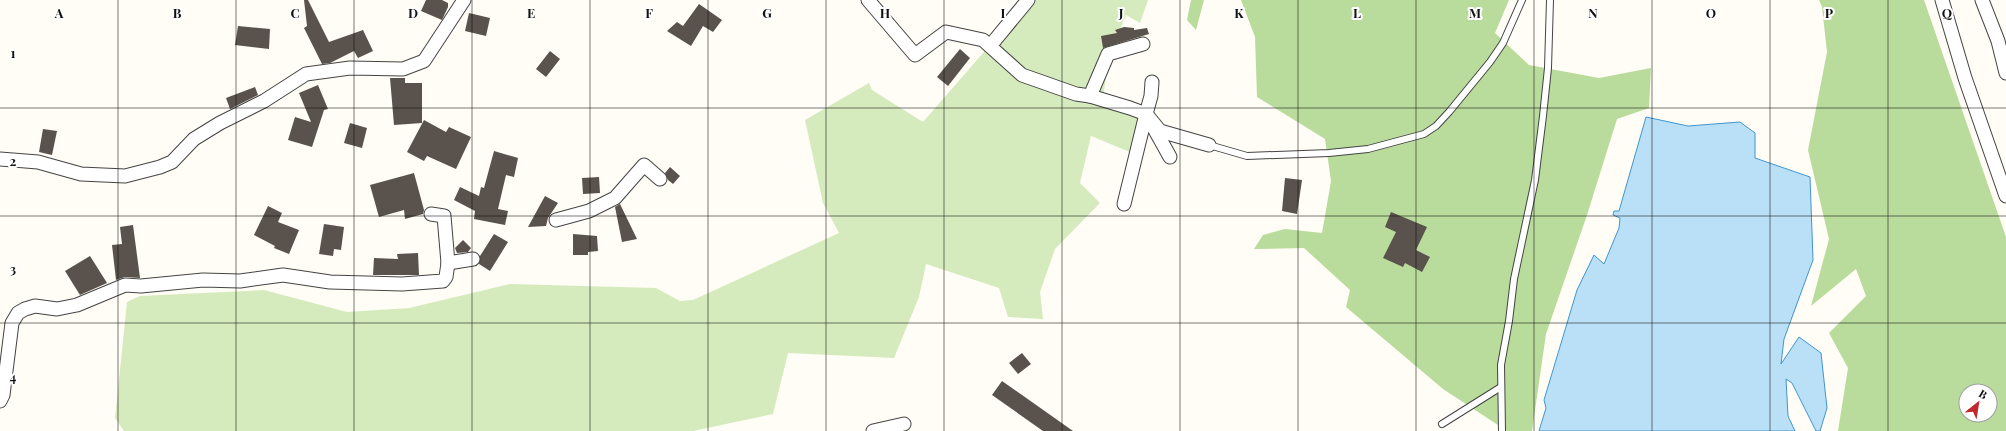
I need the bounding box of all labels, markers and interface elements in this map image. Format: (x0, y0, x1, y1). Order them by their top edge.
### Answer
text: A (54, 4, 64, 21)
text: B (173, 4, 182, 21)
text: C (290, 4, 300, 21)
text: D (408, 4, 418, 21)
text: E (527, 4, 535, 21)
text: F (645, 4, 653, 21)
text: G (762, 4, 772, 21)
text: H (880, 4, 890, 21)
text: I (1001, 4, 1006, 21)
text: J (1118, 4, 1124, 21)
text: K (1234, 4, 1244, 21)
text: L (1353, 4, 1361, 21)
text: M (1469, 4, 1481, 21)
text: N (1588, 4, 1598, 21)
text: O (1706, 4, 1716, 21)
text: P (1825, 4, 1834, 21)
text: Q (1942, 4, 1953, 21)
text: 1 (11, 44, 16, 61)
text: 2 (10, 152, 17, 169)
text: 3 (10, 260, 16, 277)
text: 4 (10, 368, 17, 385)
north arrow (1958, 383, 1998, 423)
text: B (1976, 386, 1991, 403)

